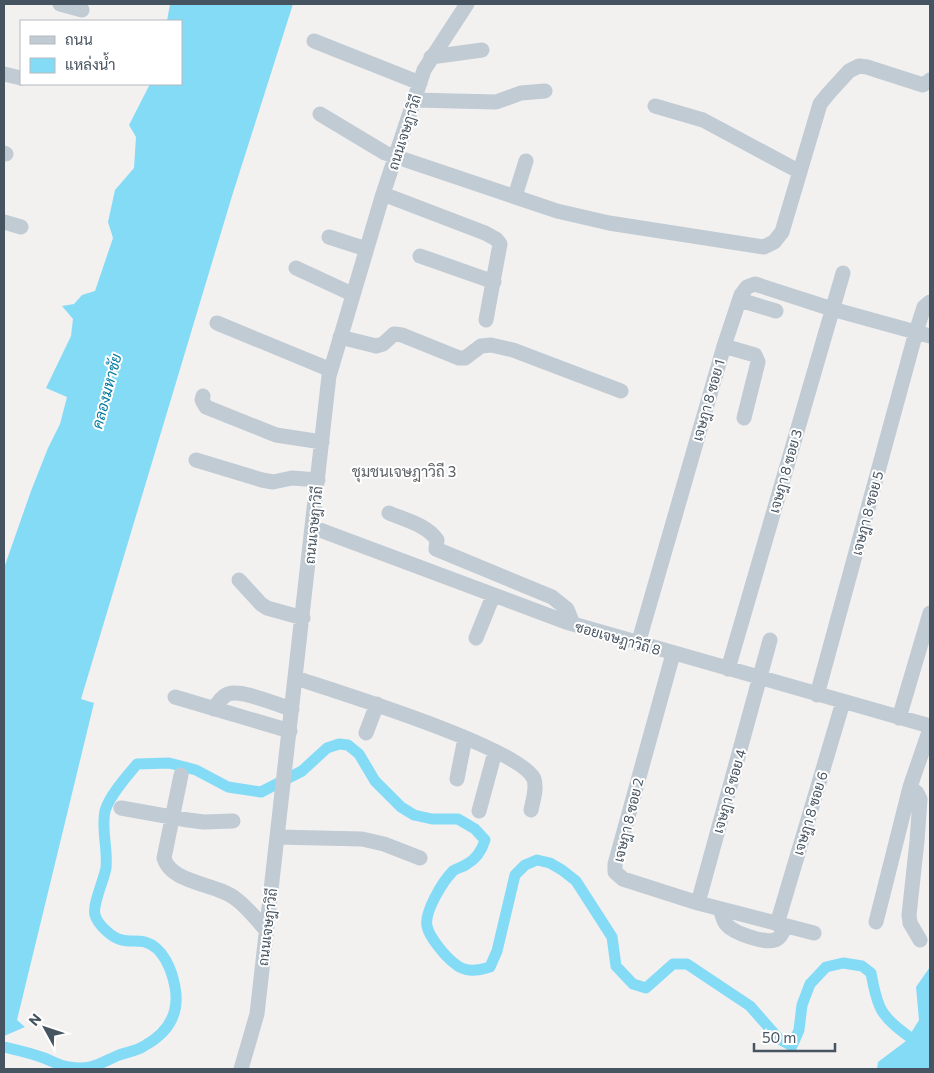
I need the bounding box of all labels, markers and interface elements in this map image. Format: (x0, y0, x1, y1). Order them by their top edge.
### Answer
legend (20, 20, 182, 85)
text: ถนน (65, 30, 93, 48)
text: แหล่งน้ำ (65, 52, 116, 73)
street label: ถนนเจษฎาวิถี (384, 92, 425, 172)
water label: คลองมหาชัย (87, 351, 125, 431)
street label: เจษฎา 8 ซอย 1 (688, 357, 729, 443)
street label: เจษฎา 8 ซอย 3 (765, 427, 806, 515)
district label: ชุมชนเจษฎาวิถี 3 (352, 462, 456, 483)
street label: เจษฎา 8 ซอย 5 (848, 469, 887, 557)
street label: ถนนเจษฎาวิถี (300, 485, 327, 565)
street label: ซอยเจษฎาวิถี 8 (573, 618, 663, 659)
street label: เจษฎา 8 ซอย 4 (709, 746, 750, 835)
street label: เจษฎา 8 ซอย 6 (789, 769, 832, 857)
street label: เจษฎา 8 ซอย 2 (609, 776, 648, 864)
street label: ถนนเจษฎาวิถี (254, 887, 281, 967)
north arrow (20, 1003, 70, 1053)
text: N (25, 1010, 45, 1029)
scale bar (754, 1020, 835, 1052)
text: 50 m (762, 1028, 796, 1046)

